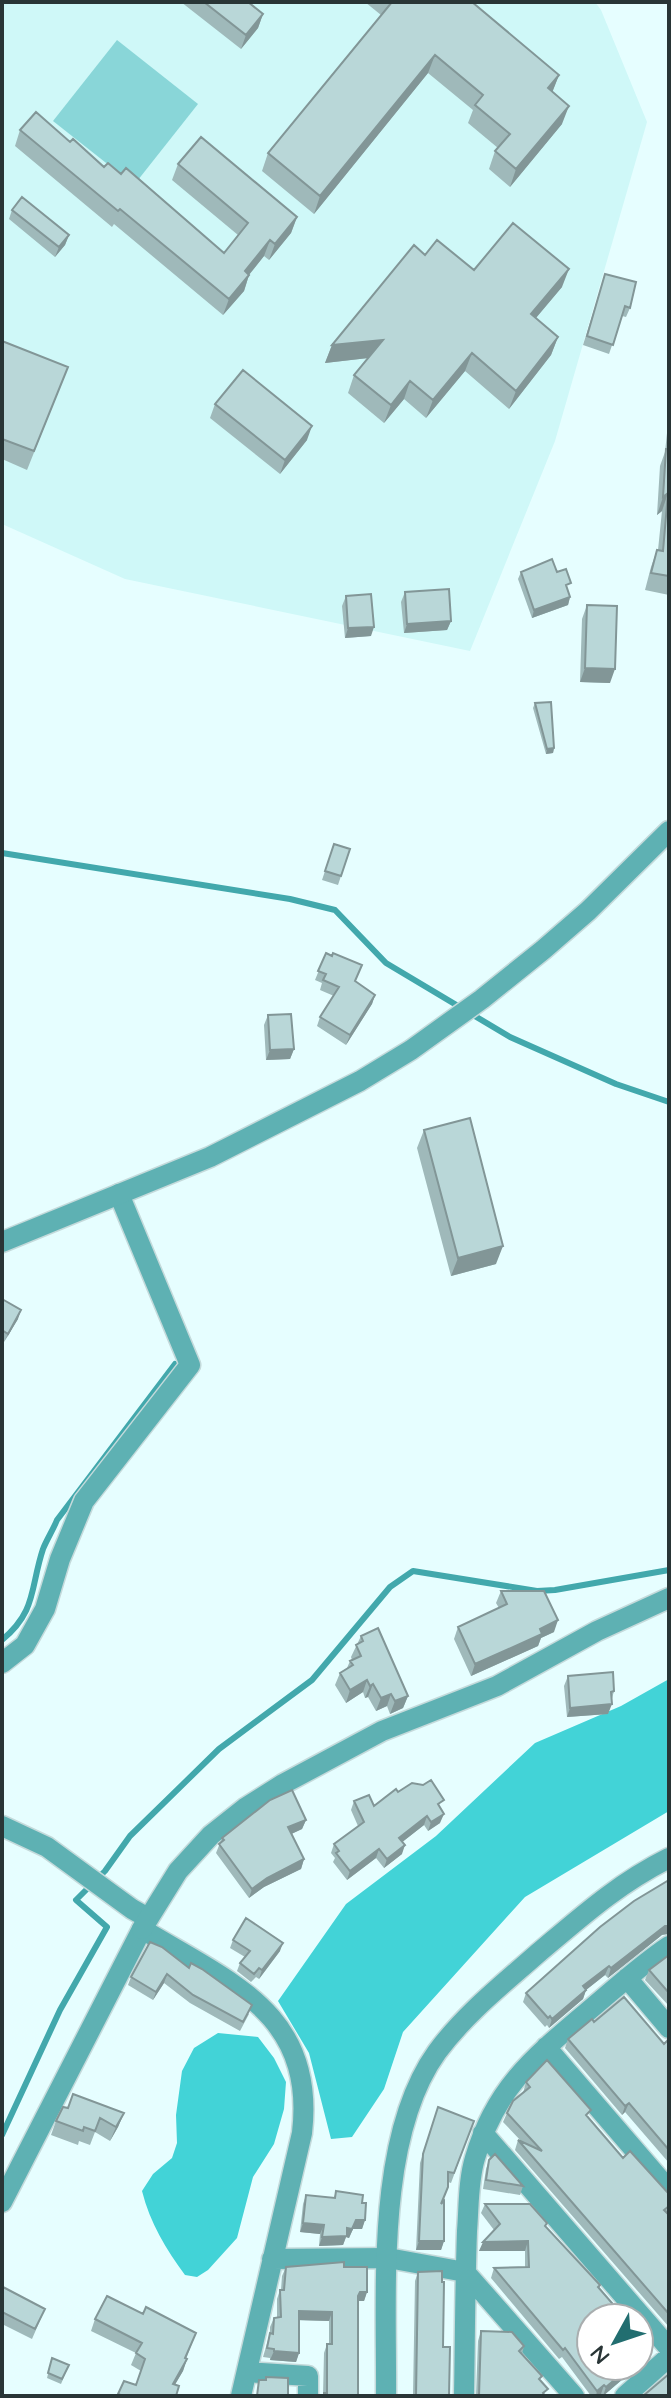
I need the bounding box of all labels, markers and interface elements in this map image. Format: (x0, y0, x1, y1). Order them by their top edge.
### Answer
north arrow (575, 2302, 655, 2382)
text: N (584, 2340, 616, 2370)

